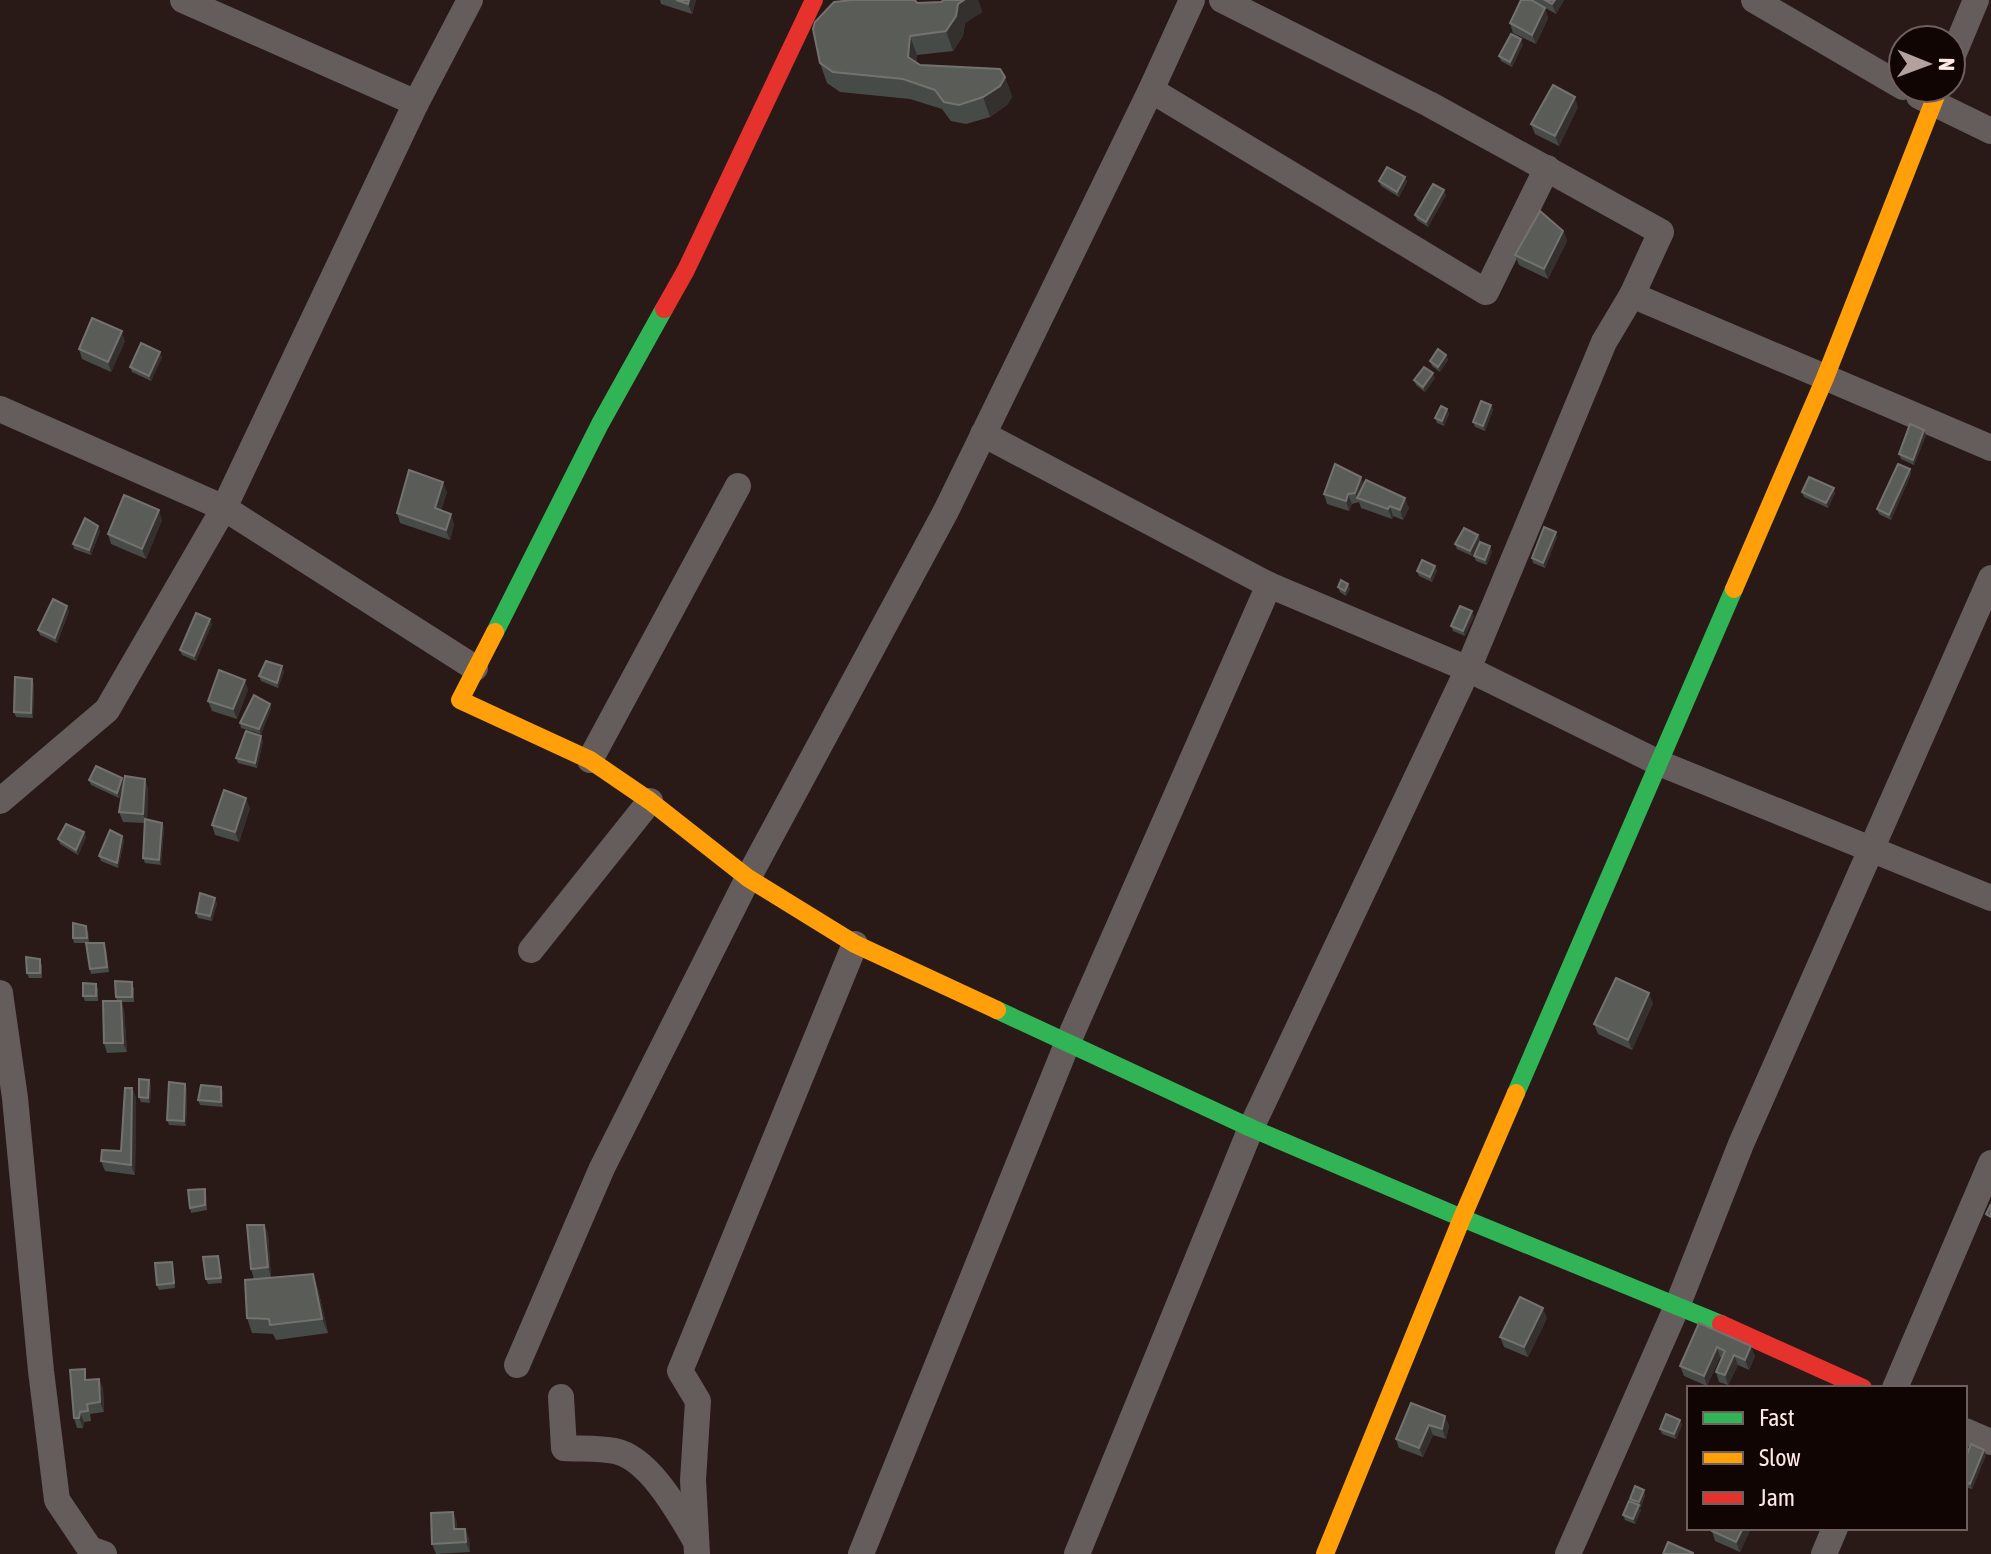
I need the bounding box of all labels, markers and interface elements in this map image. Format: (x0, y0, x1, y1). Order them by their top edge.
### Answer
north arrow (1887, 24, 1967, 104)
text: N (1934, 58, 1960, 71)
legend (1687, 1386, 1967, 1530)
text: Fast (1759, 1404, 1795, 1431)
text: Slow (1759, 1444, 1801, 1471)
text: Jam (1759, 1484, 1795, 1511)

